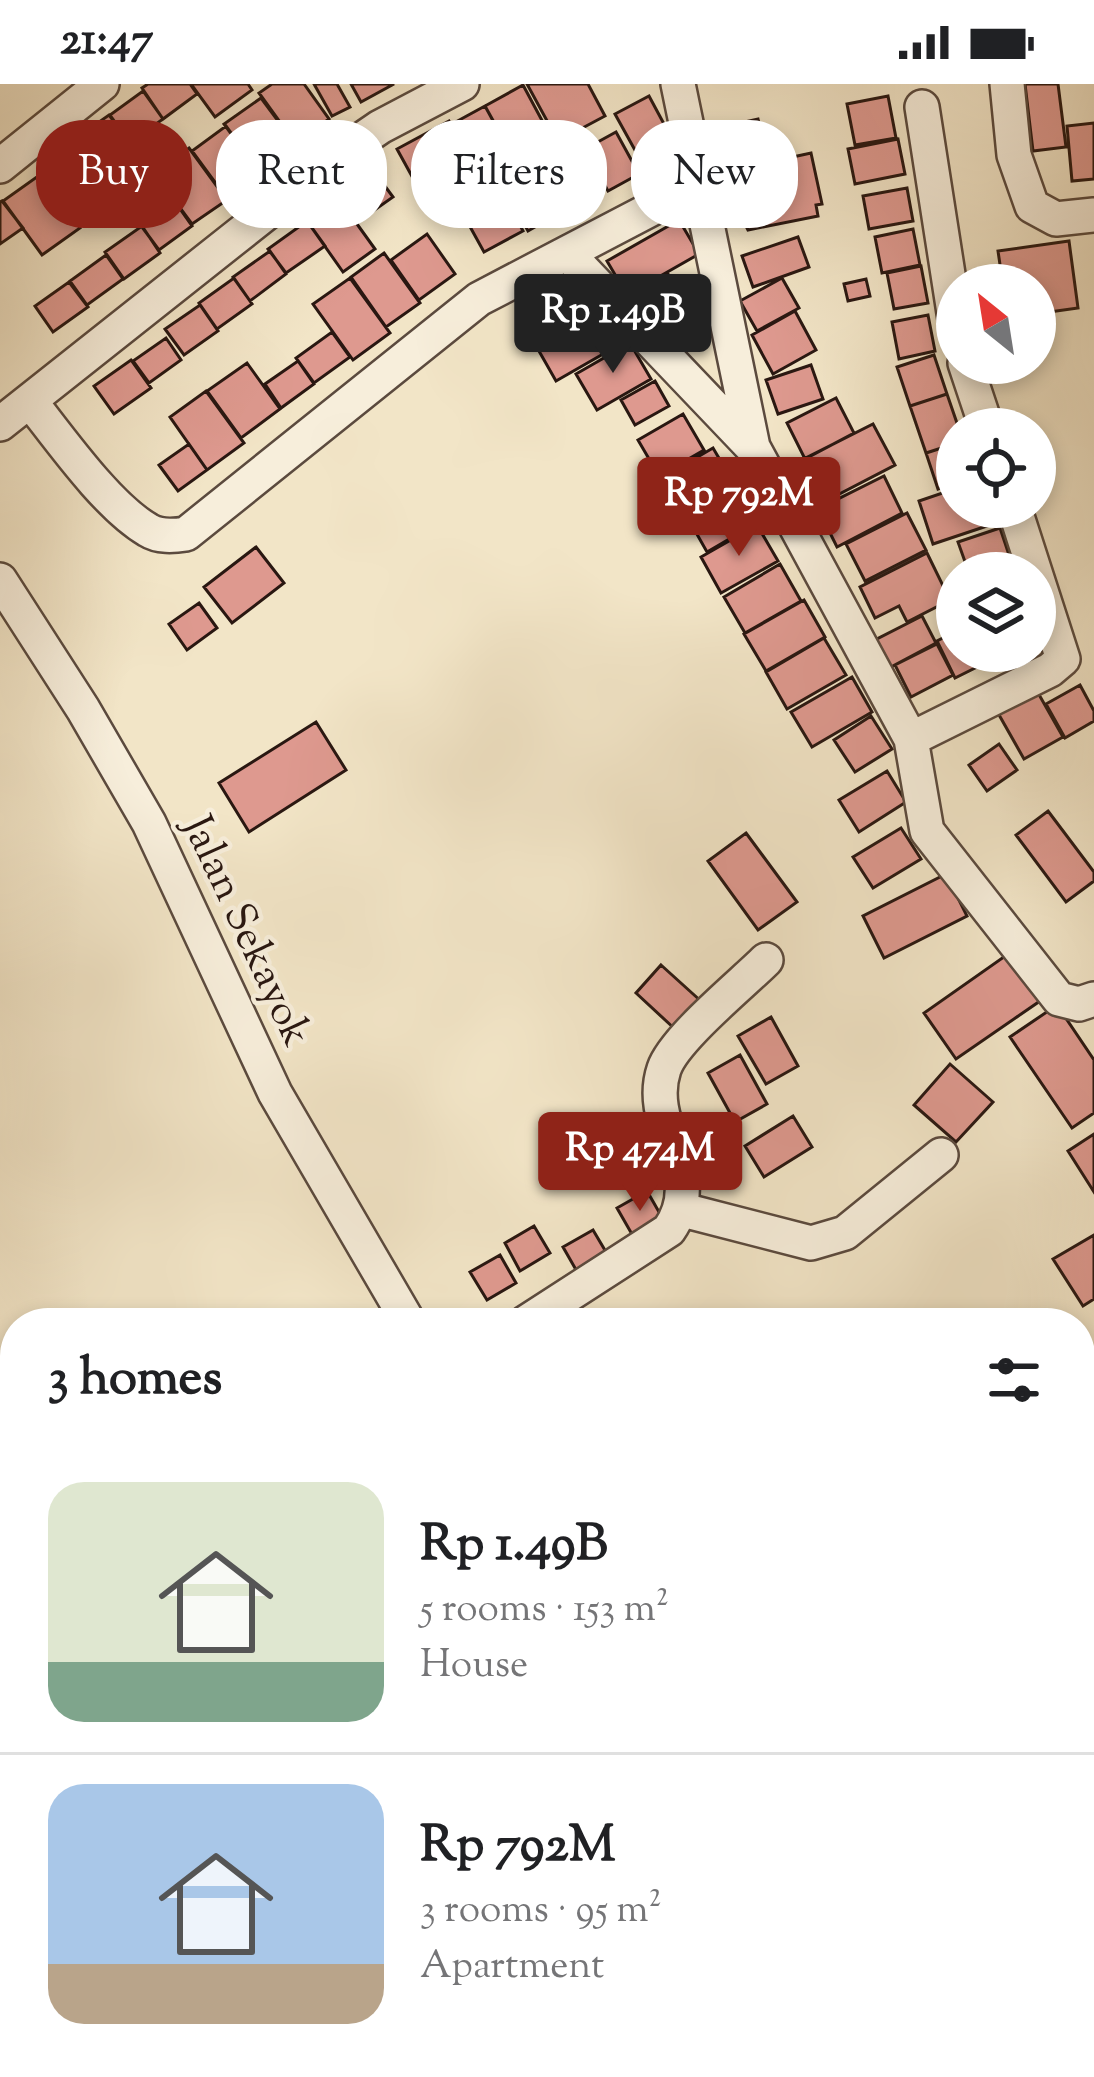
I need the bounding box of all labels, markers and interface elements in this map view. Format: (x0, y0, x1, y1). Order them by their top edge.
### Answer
text: 21:47 (60, 10, 153, 75)
chip: Buy (36, 120, 192, 228)
chip: Rent (216, 120, 387, 228)
chip: Filters (411, 120, 607, 228)
chip: New (631, 120, 798, 228)
north arrow (936, 264, 1056, 384)
map controls (936, 264, 1056, 672)
pin: Rp 1.49B (489, 274, 737, 376)
text: Rp 1.49B (541, 285, 685, 341)
button: locate (936, 408, 1056, 528)
pin: Rp 792M (628, 457, 850, 559)
text: Rp 792M (664, 468, 814, 524)
button: layers (936, 552, 1056, 672)
street label: Jalan Sekayok (164, 805, 324, 1057)
pin: Rp 474M (529, 1112, 751, 1214)
text: Rp 474M (565, 1123, 715, 1179)
text: 3 homes (48, 1344, 222, 1417)
icon: filters (981, 1347, 1047, 1413)
text: Rp 1.49B (420, 1510, 608, 1583)
icon: home (144, 1530, 288, 1674)
text: 5 rooms · 153 m² (420, 1583, 669, 1639)
text: House (420, 1639, 528, 1695)
text: Rp 792M (420, 1811, 615, 1884)
icon: home (144, 1832, 288, 1976)
text: 3 rooms · 95 m² (420, 1884, 662, 1940)
text: Apartment (420, 1940, 604, 1996)

